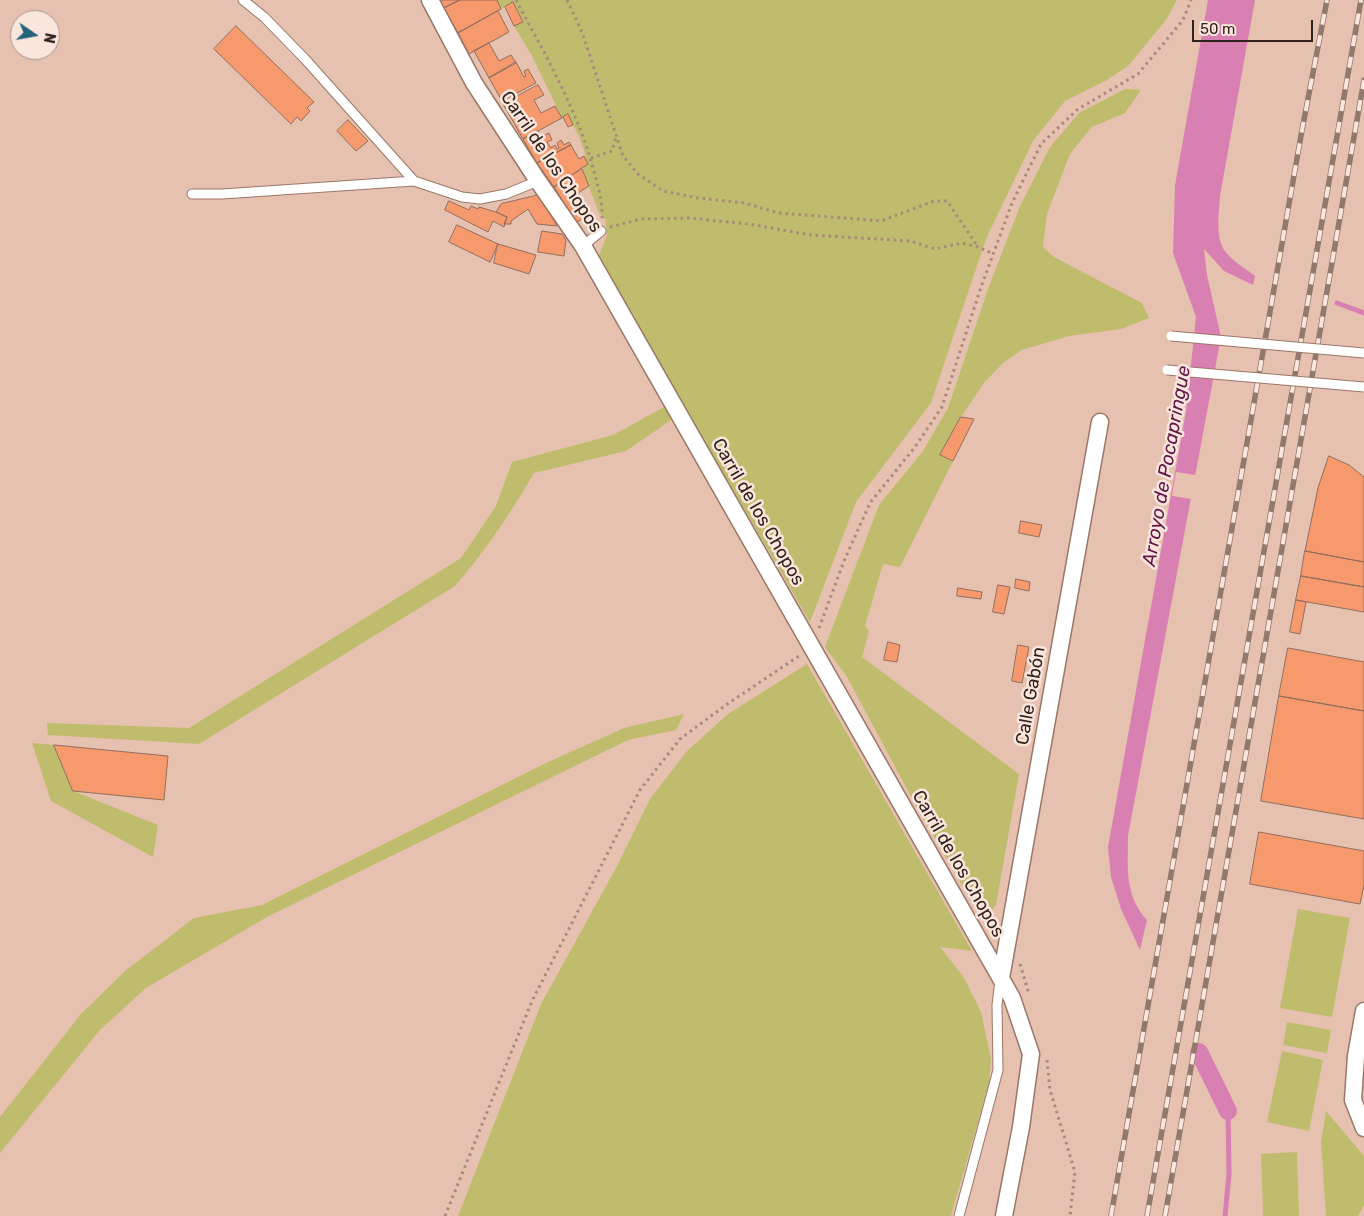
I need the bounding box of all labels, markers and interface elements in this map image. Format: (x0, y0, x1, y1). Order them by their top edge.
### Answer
north arrow (10, 10, 60, 60)
scale bar (1194, 10, 1315, 42)
text: 50 m (1200, 20, 1235, 38)
text: N (40, 31, 59, 45)
street label: Carril de los Chopos (496, 87, 606, 237)
water label: Arroyo de Pocapringue (1138, 364, 1196, 568)
street label: Carril de los Chopos (707, 435, 809, 589)
street label: Calle Gabón (1012, 645, 1050, 747)
street label: Carril de los Chopos (907, 787, 1009, 941)

